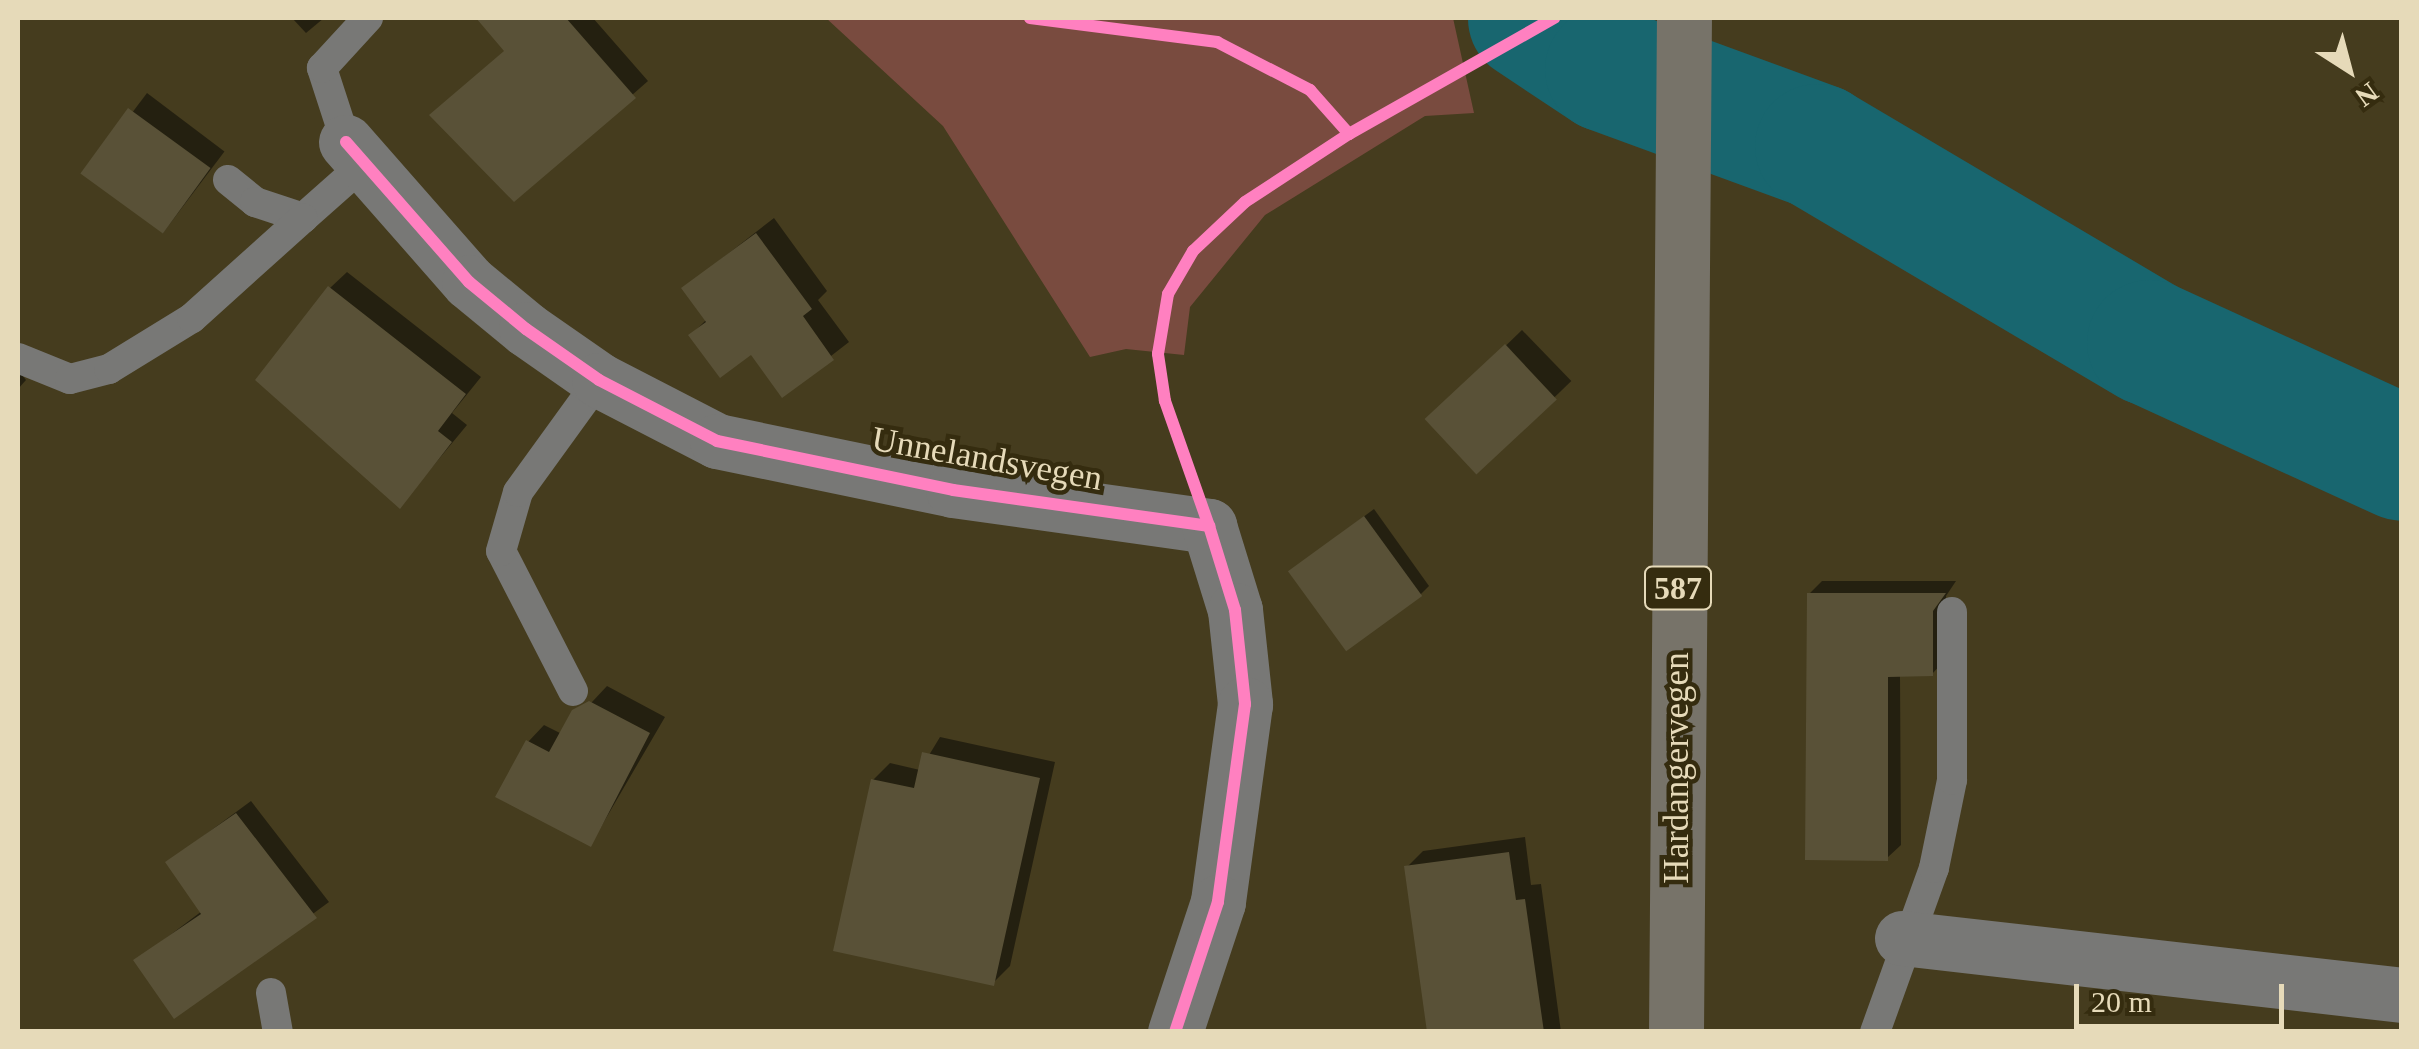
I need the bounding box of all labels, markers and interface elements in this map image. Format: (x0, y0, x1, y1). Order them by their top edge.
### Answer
north arrow (2299, 20, 2399, 120)
text: N (2350, 76, 2384, 113)
street label: Unnelandsvegen (868, 418, 1106, 500)
road number: 587 (1643, 561, 1713, 615)
street label: Hardangervegen (1656, 652, 1698, 884)
scale bar (2079, 964, 2289, 1026)
text: 20 m (2091, 985, 2152, 1018)

